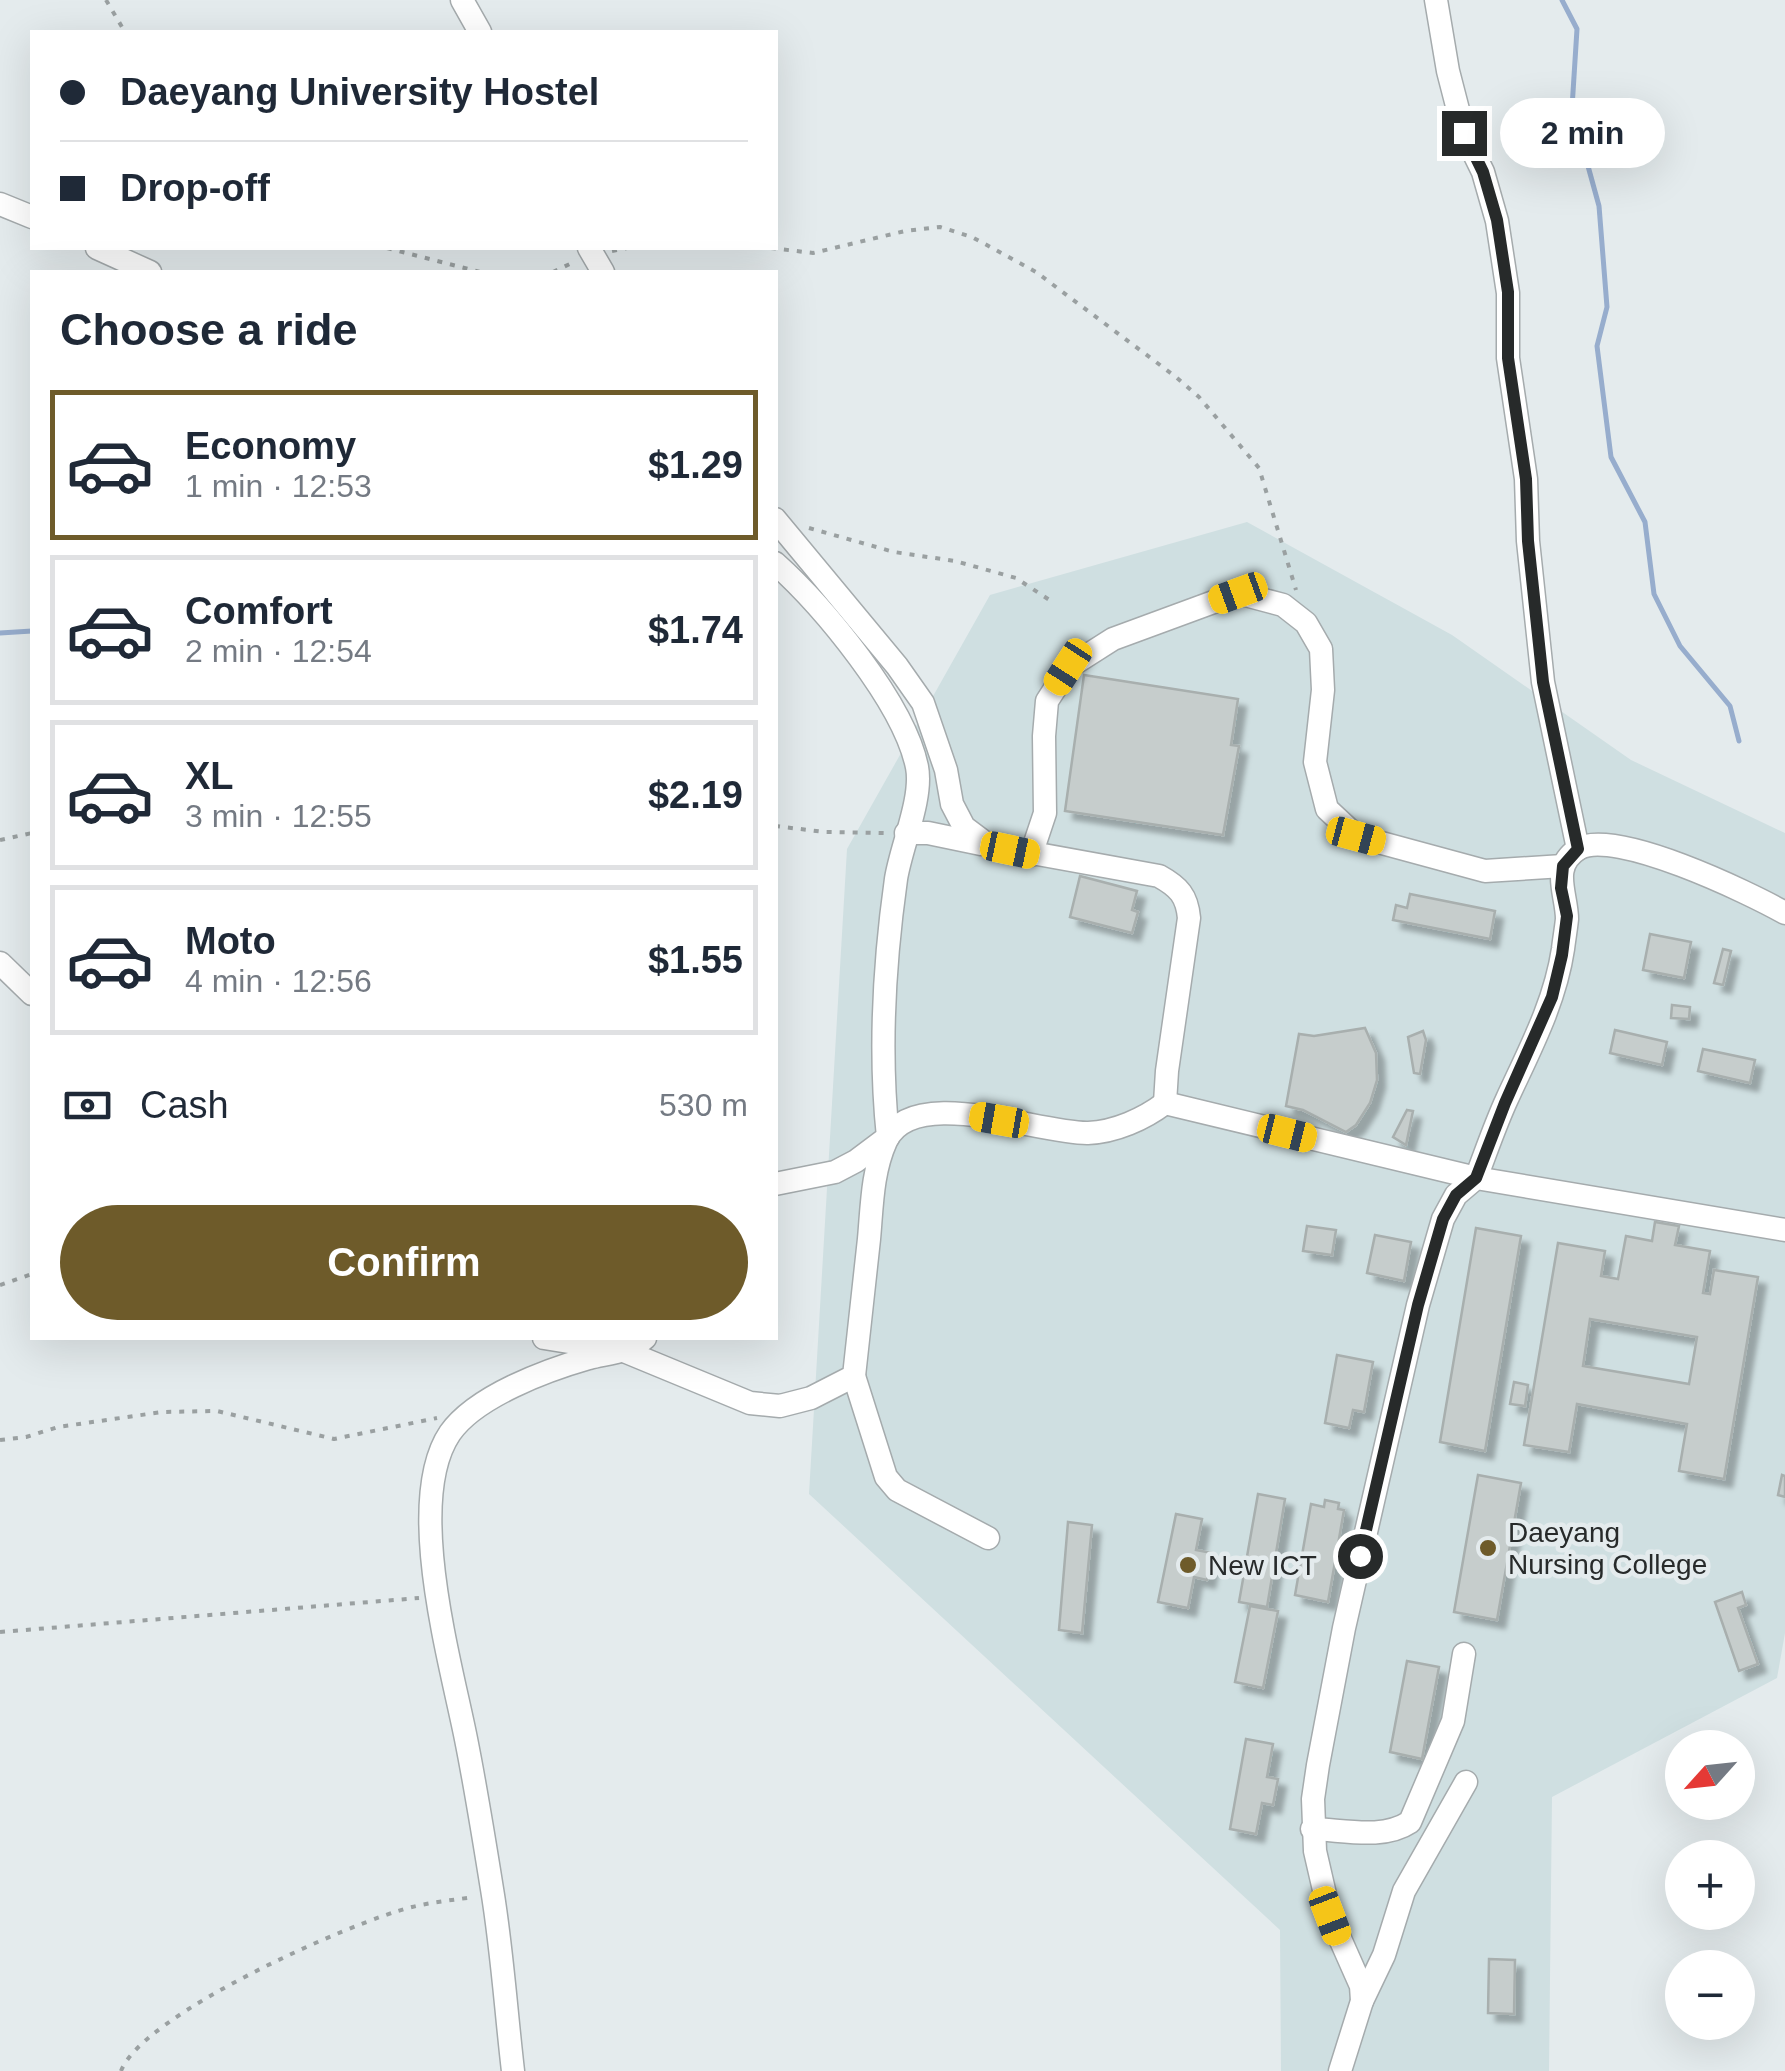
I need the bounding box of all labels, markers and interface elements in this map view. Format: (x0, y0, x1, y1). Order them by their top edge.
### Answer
text: Daeyang University Hostel (120, 71, 599, 113)
callout: 2 min (1499, 98, 1664, 168)
route end (1442, 111, 1487, 156)
text: 2 min (1541, 115, 1624, 151)
text: Drop-off (120, 167, 270, 209)
text: Choose a ride (60, 304, 358, 355)
icon: car (65, 420, 155, 510)
text: Economy (185, 425, 356, 467)
text: $1.29 (648, 444, 743, 486)
text: 1 min · 12:53 (185, 468, 372, 504)
car (1205, 569, 1271, 617)
icon: car (65, 585, 155, 675)
text: Comfort (185, 590, 333, 632)
text: $1.74 (648, 609, 743, 651)
text: 2 min · 12:54 (185, 633, 372, 669)
car (1039, 634, 1097, 700)
icon: car (65, 750, 155, 840)
text: XL (185, 755, 234, 797)
text: $2.19 (648, 774, 743, 816)
text: 3 min · 12:55 (185, 798, 372, 834)
car (1323, 814, 1389, 858)
car (978, 829, 1042, 871)
icon: car (65, 915, 155, 1005)
text: Moto (185, 920, 276, 962)
text: $1.55 (648, 939, 743, 981)
text: 4 min · 12:56 (185, 963, 372, 999)
icon: cash (60, 1078, 115, 1133)
text: Cash (140, 1084, 229, 1126)
text: 530 m (659, 1087, 748, 1123)
car (967, 1100, 1031, 1140)
car (1254, 1111, 1320, 1155)
button: Confirm (60, 1205, 748, 1320)
place label: Daeyang Nursing College (1508, 1517, 1707, 1580)
route start (1338, 1534, 1383, 1579)
marker: Daeyang Nursing College (1477, 1537, 1499, 1559)
place label: New ICT (1208, 1550, 1317, 1581)
marker: New ICT (1177, 1554, 1199, 1576)
north arrow (1665, 1730, 1755, 1820)
map controls (1665, 1730, 1755, 2040)
button: + (1665, 1840, 1755, 1930)
car (1305, 1883, 1355, 1949)
button: − (1665, 1950, 1755, 2040)

